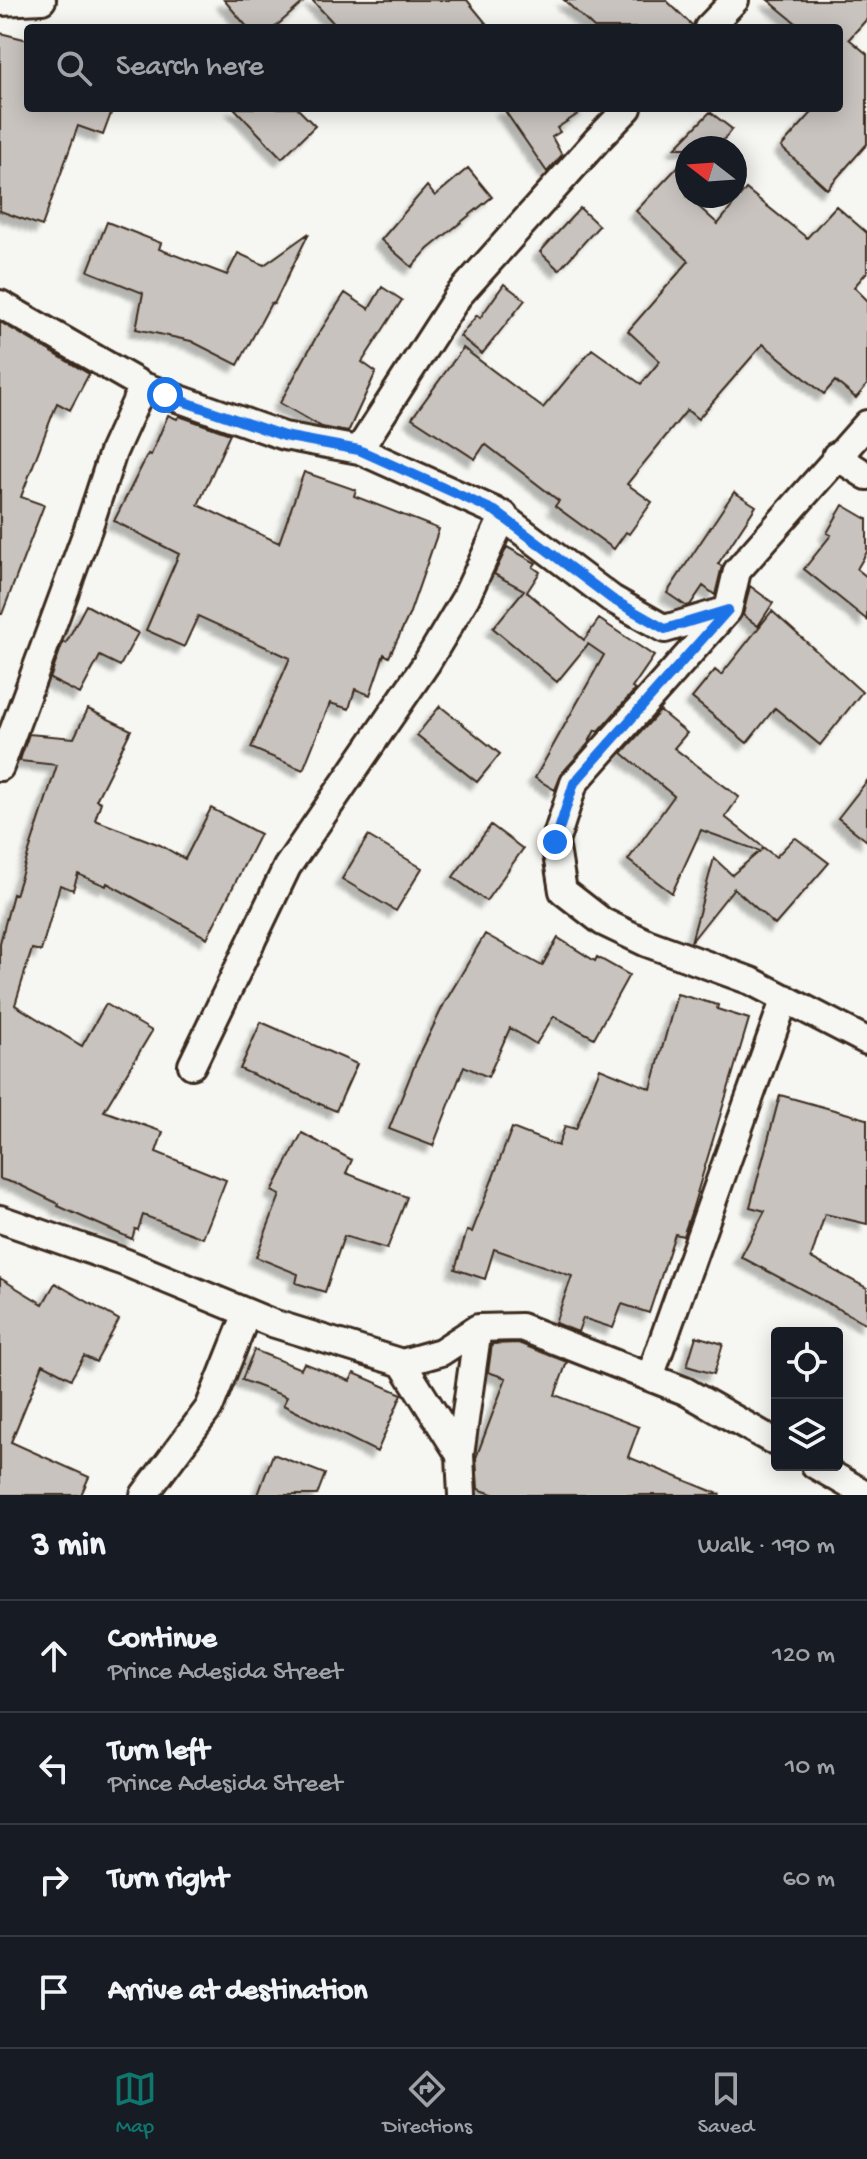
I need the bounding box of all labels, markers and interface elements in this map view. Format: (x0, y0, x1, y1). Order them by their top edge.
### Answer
search box (24, 24, 843, 112)
icon: search (52, 46, 96, 90)
text: Search here (116, 51, 264, 86)
north arrow (675, 136, 747, 208)
route start (147, 377, 183, 413)
route end (537, 824, 573, 860)
map controls (771, 1327, 843, 1471)
button: locate (771, 1327, 843, 1399)
button: layers (771, 1399, 843, 1471)
text: 3 min (32, 1527, 105, 1567)
text: Walk · 190 m (698, 1532, 835, 1563)
text: Continue (108, 1623, 217, 1658)
icon: ahead (32, 1634, 76, 1678)
text: 120 m (772, 1641, 835, 1672)
text: Prince Adesida Street (108, 1658, 342, 1689)
text: Turn left (108, 1735, 209, 1770)
icon: left (32, 1746, 76, 1790)
text: 10 m (785, 1753, 835, 1784)
text: Prince Adesida Street (108, 1770, 342, 1801)
icon: right (32, 1858, 76, 1902)
text: Turn right (108, 1863, 228, 1898)
text: 60 m (782, 1865, 835, 1896)
icon: arrive (32, 1970, 76, 2014)
text: Arrive at destination (108, 1975, 368, 2010)
tab: Map (113, 2067, 157, 2141)
tab: Directions (383, 2067, 472, 2141)
tab: Saved (698, 2067, 754, 2141)

